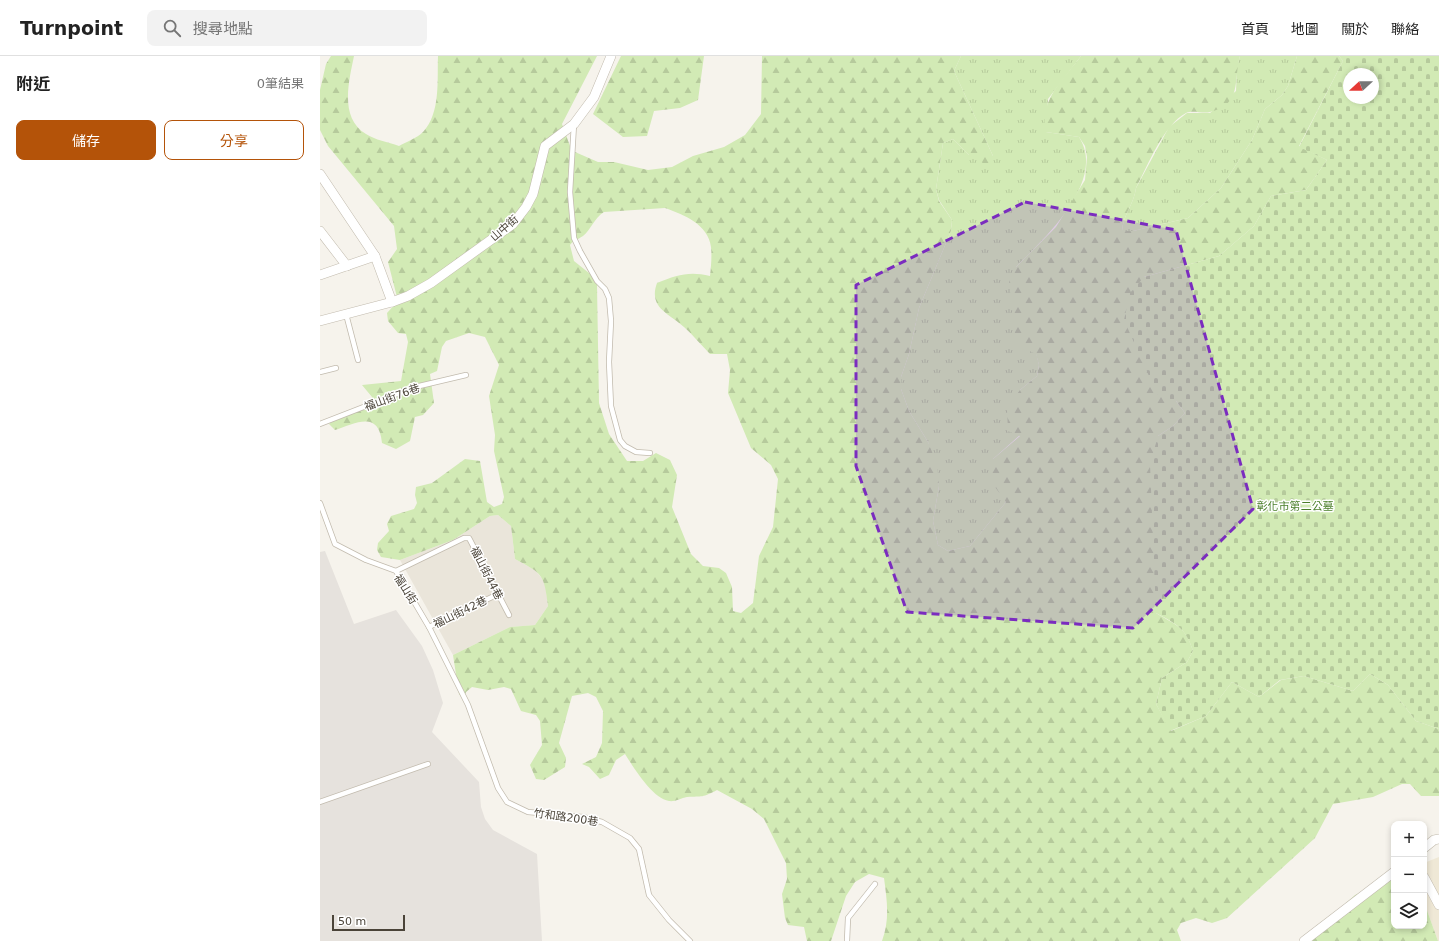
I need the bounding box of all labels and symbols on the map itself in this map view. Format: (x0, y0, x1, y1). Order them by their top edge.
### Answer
north arrow (1343, 68, 1379, 104)
street label: 山中街 (488, 213, 521, 244)
street label: 福山街76巷 (363, 381, 422, 413)
park label: 彰化市第二公墓 (1257, 500, 1334, 513)
street label: 福山街44巷 (468, 544, 506, 602)
street label: 福山街 (391, 572, 420, 607)
street label: 福山街42巷 (431, 594, 489, 631)
street label: 竹和路200巷 (533, 807, 599, 828)
scale bar (332, 913, 405, 932)

